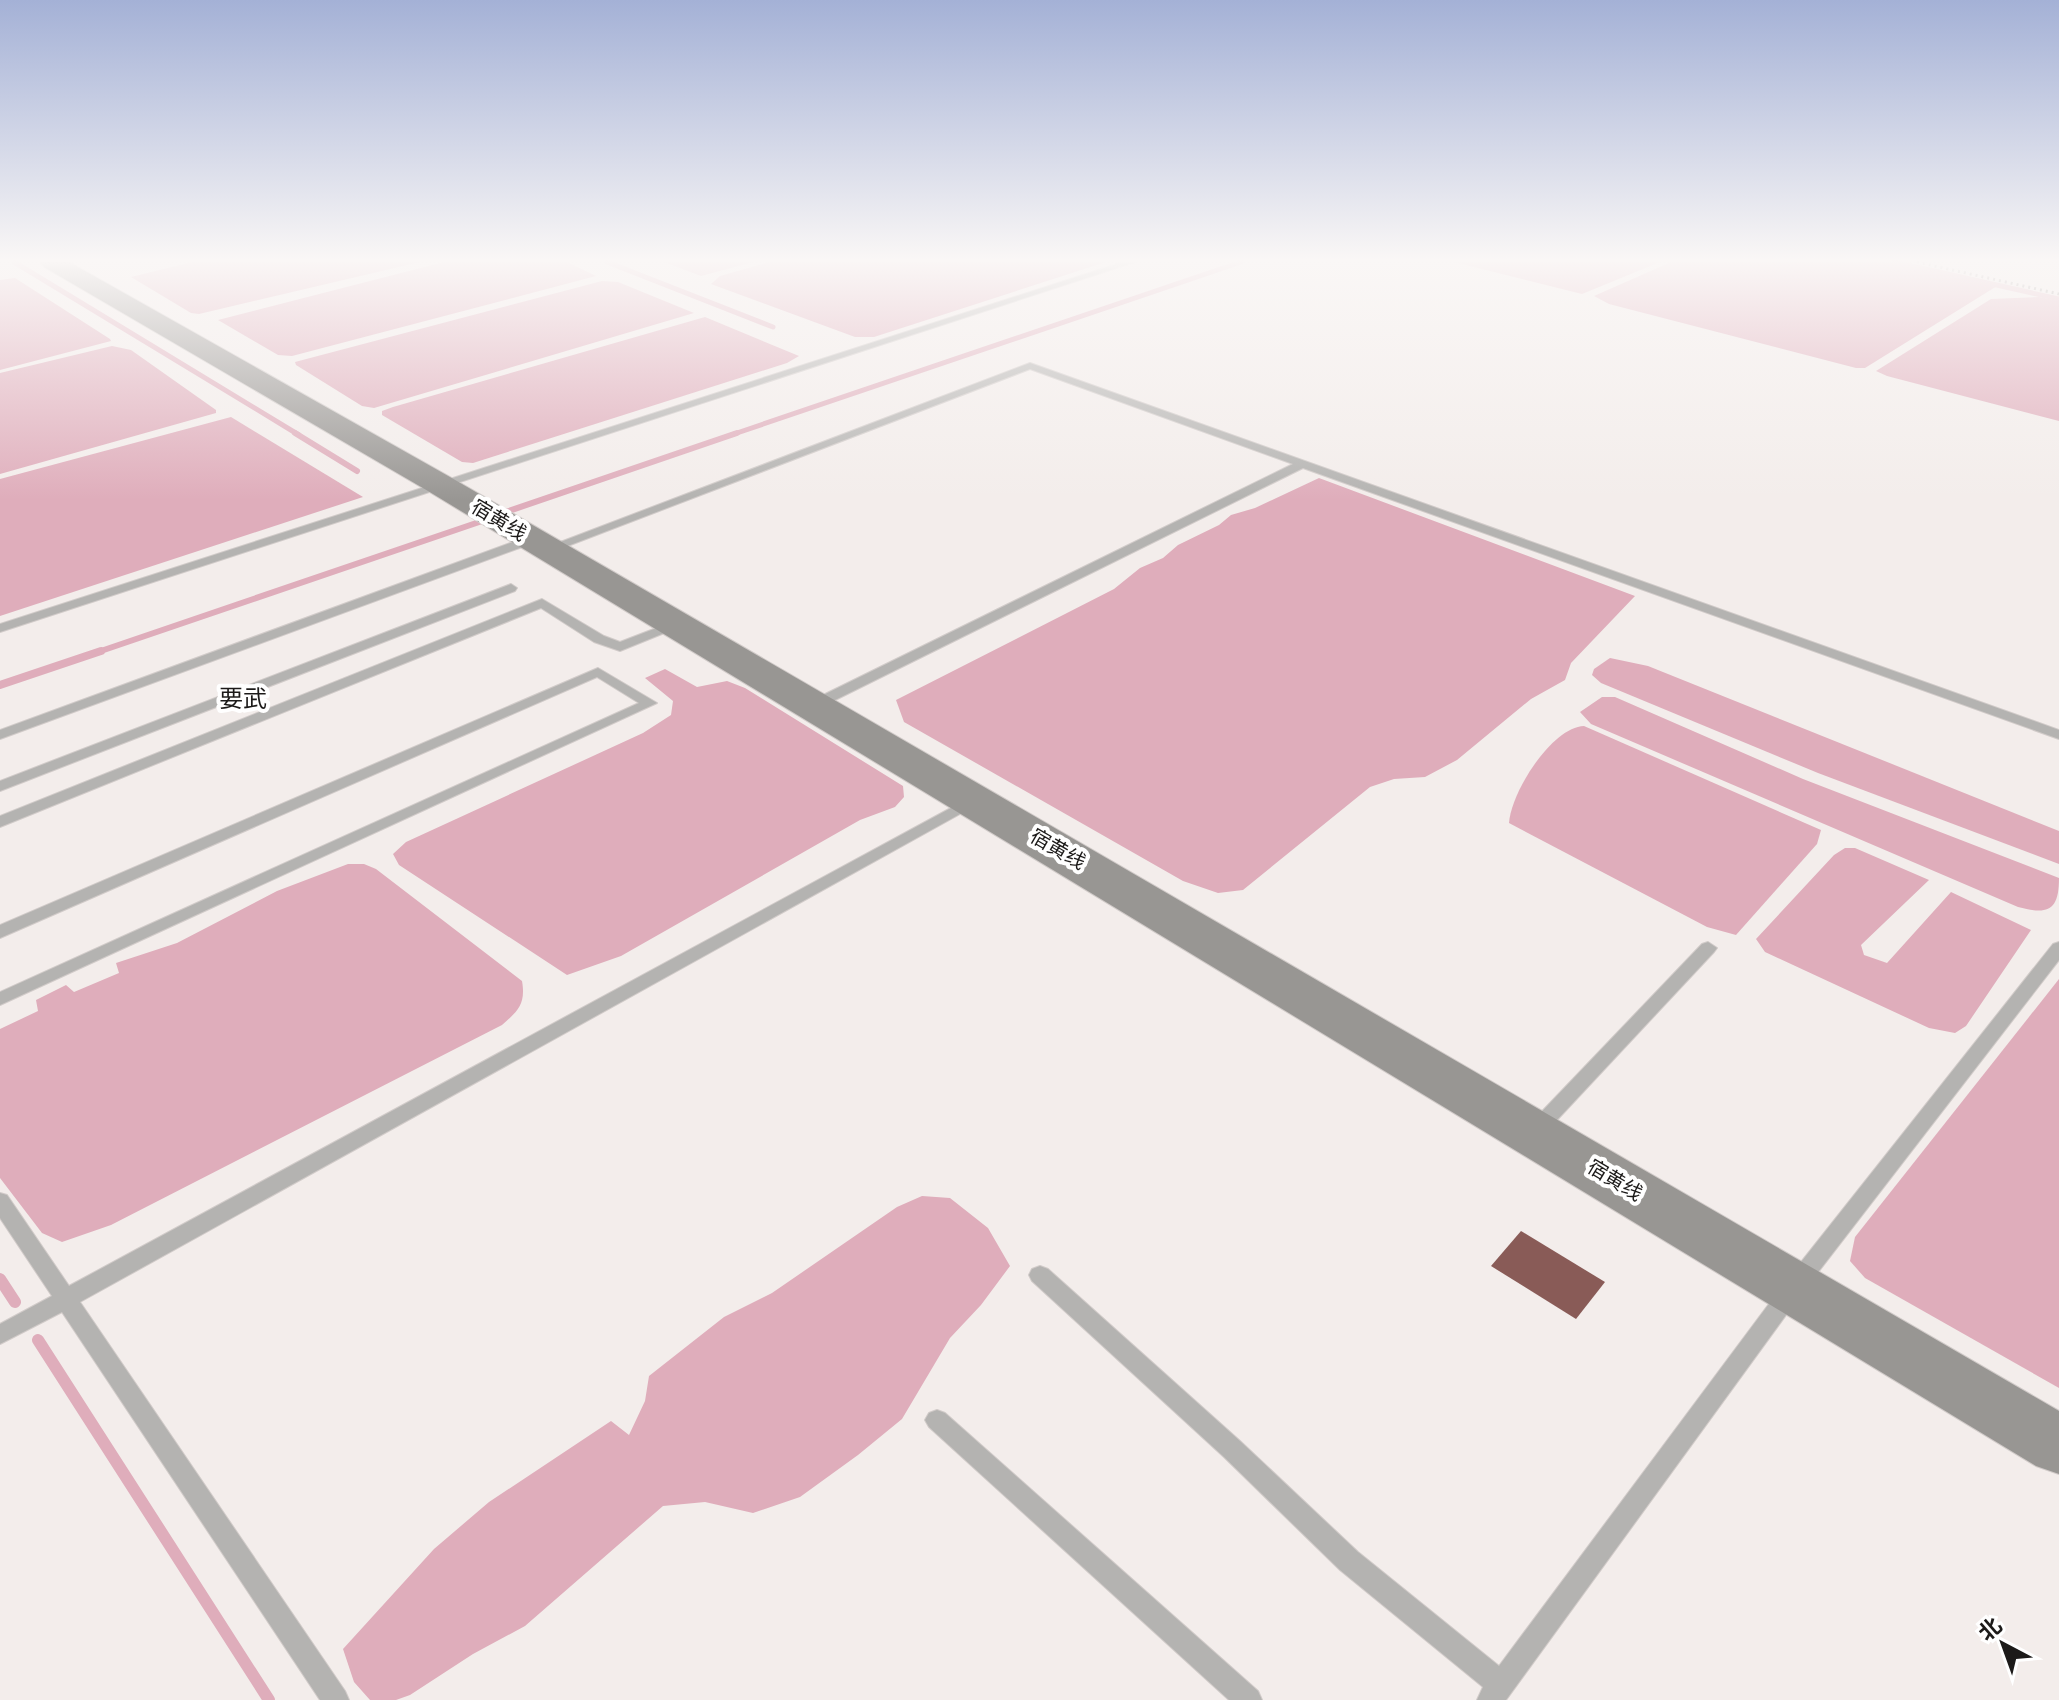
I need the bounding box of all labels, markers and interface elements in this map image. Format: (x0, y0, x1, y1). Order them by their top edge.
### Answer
street label: 宿黄线 (467, 493, 531, 547)
district label: 要武 (219, 683, 267, 714)
street label: 宿黄线 (1026, 823, 1090, 875)
street label: 宿黄线 (1583, 1153, 1647, 1207)
north arrow (1963, 1604, 2043, 1684)
text: 北 (1972, 1611, 2007, 1647)

